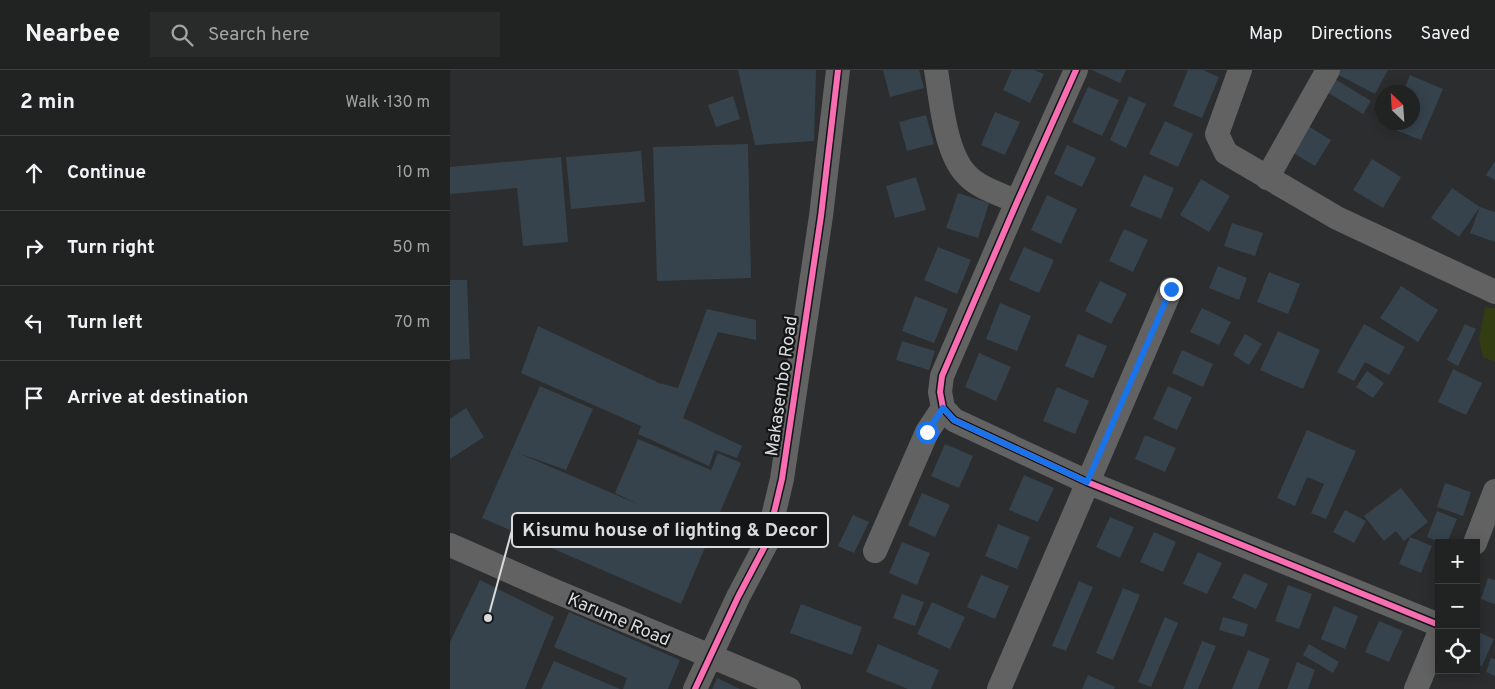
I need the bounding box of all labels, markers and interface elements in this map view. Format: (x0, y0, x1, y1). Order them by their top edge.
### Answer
search box (150, 12, 500, 57)
text: Nearbee (25, 20, 120, 50)
icon: search (168, 21, 196, 49)
text: Search here (208, 23, 310, 47)
text: Map (1249, 23, 1283, 46)
text: Directions (1311, 23, 1393, 46)
text: Saved (1421, 23, 1470, 46)
north arrow (1375, 85, 1420, 130)
text: 2 min (20, 89, 75, 116)
text: Walk · 130 m (345, 93, 430, 113)
icon: ahead (20, 159, 48, 187)
text: Continue (67, 161, 146, 185)
text: 10 m (396, 163, 430, 183)
icon: right (20, 234, 48, 262)
text: Turn right (67, 236, 155, 260)
text: 50 m (393, 238, 430, 258)
route end (1160, 278, 1183, 301)
icon: left (20, 309, 48, 337)
text: Turn left (67, 311, 143, 335)
text: 70 m (395, 313, 430, 333)
street label: Makasembo Road (761, 314, 804, 458)
icon: arrive (20, 384, 48, 412)
text: Arrive at destination (67, 386, 248, 410)
route start (916, 421, 939, 444)
callout: Kisumu house of lighting & Decor (512, 513, 828, 547)
text: Kisumu house of lighting & Decor (522, 519, 818, 543)
map controls (1435, 539, 1480, 674)
button: + (1435, 539, 1480, 584)
button: − (1435, 584, 1480, 629)
street label: Karume Road (564, 588, 673, 652)
button: locate (1435, 629, 1480, 674)

